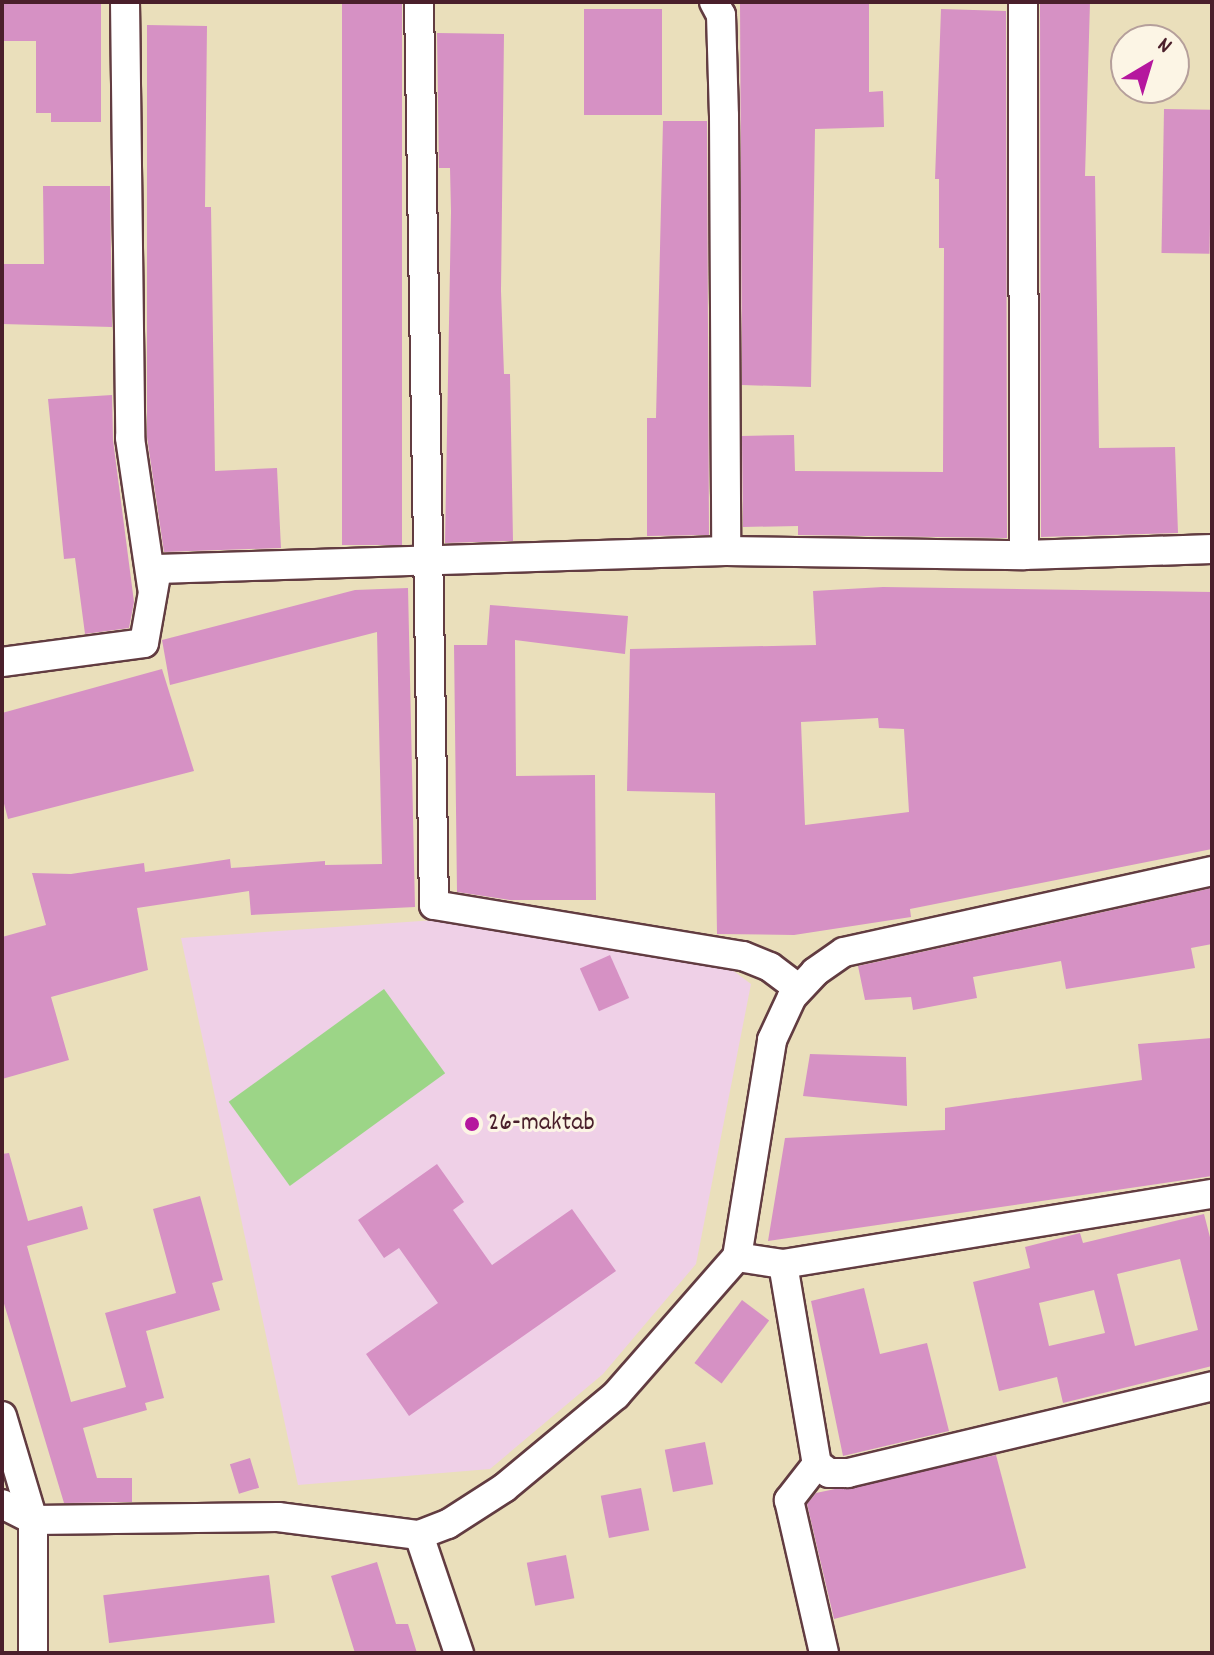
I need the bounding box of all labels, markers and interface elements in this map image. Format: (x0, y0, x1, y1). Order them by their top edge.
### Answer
north arrow (1110, 24, 1190, 104)
text: N (1150, 31, 1178, 62)
place label: 26-maktab (488, 1108, 595, 1140)
marker: 26-maktab (463, 1115, 481, 1133)

